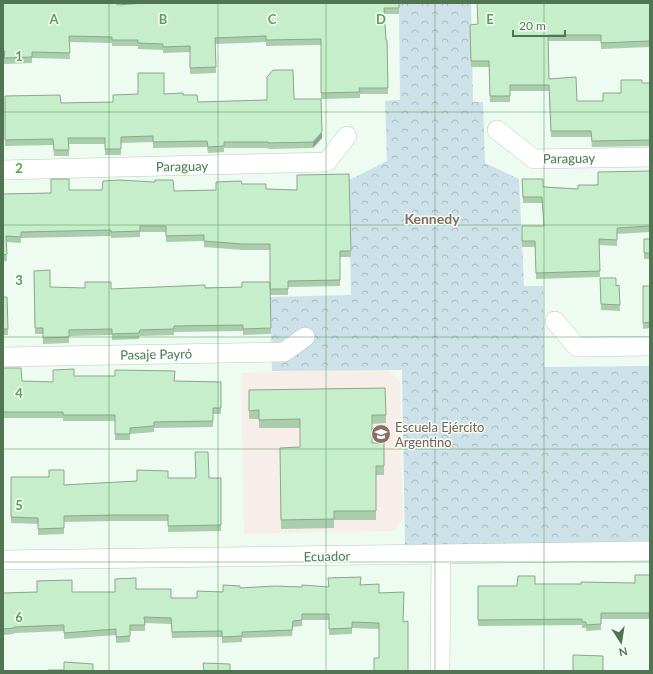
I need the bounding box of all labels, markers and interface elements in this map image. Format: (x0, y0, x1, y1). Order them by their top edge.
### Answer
text: A (48, 11, 59, 27)
text: B (159, 11, 168, 27)
text: C (268, 11, 277, 27)
text: D (376, 11, 386, 27)
text: E (486, 11, 494, 27)
scale bar (513, 12, 565, 38)
text: 20 m (519, 18, 546, 33)
text: 1 (15, 48, 23, 64)
street label: Paraguay (543, 150, 596, 166)
street label: Paraguay (156, 158, 209, 174)
text: 2 (15, 160, 23, 176)
district label: Kennedy (404, 210, 460, 227)
text: 3 (15, 272, 23, 288)
street label: Pasaje Payró (120, 345, 192, 363)
text: 4 (15, 385, 23, 401)
place label: Escuela Ejército Argentino (395, 419, 484, 450)
school or university icon: Escuela Ejército Argentino (370, 423, 392, 445)
text: 5 (15, 497, 23, 513)
street label: Ecuador (304, 548, 351, 564)
text: 6 (15, 609, 23, 625)
north arrow (601, 622, 641, 662)
text: N (618, 645, 629, 660)

